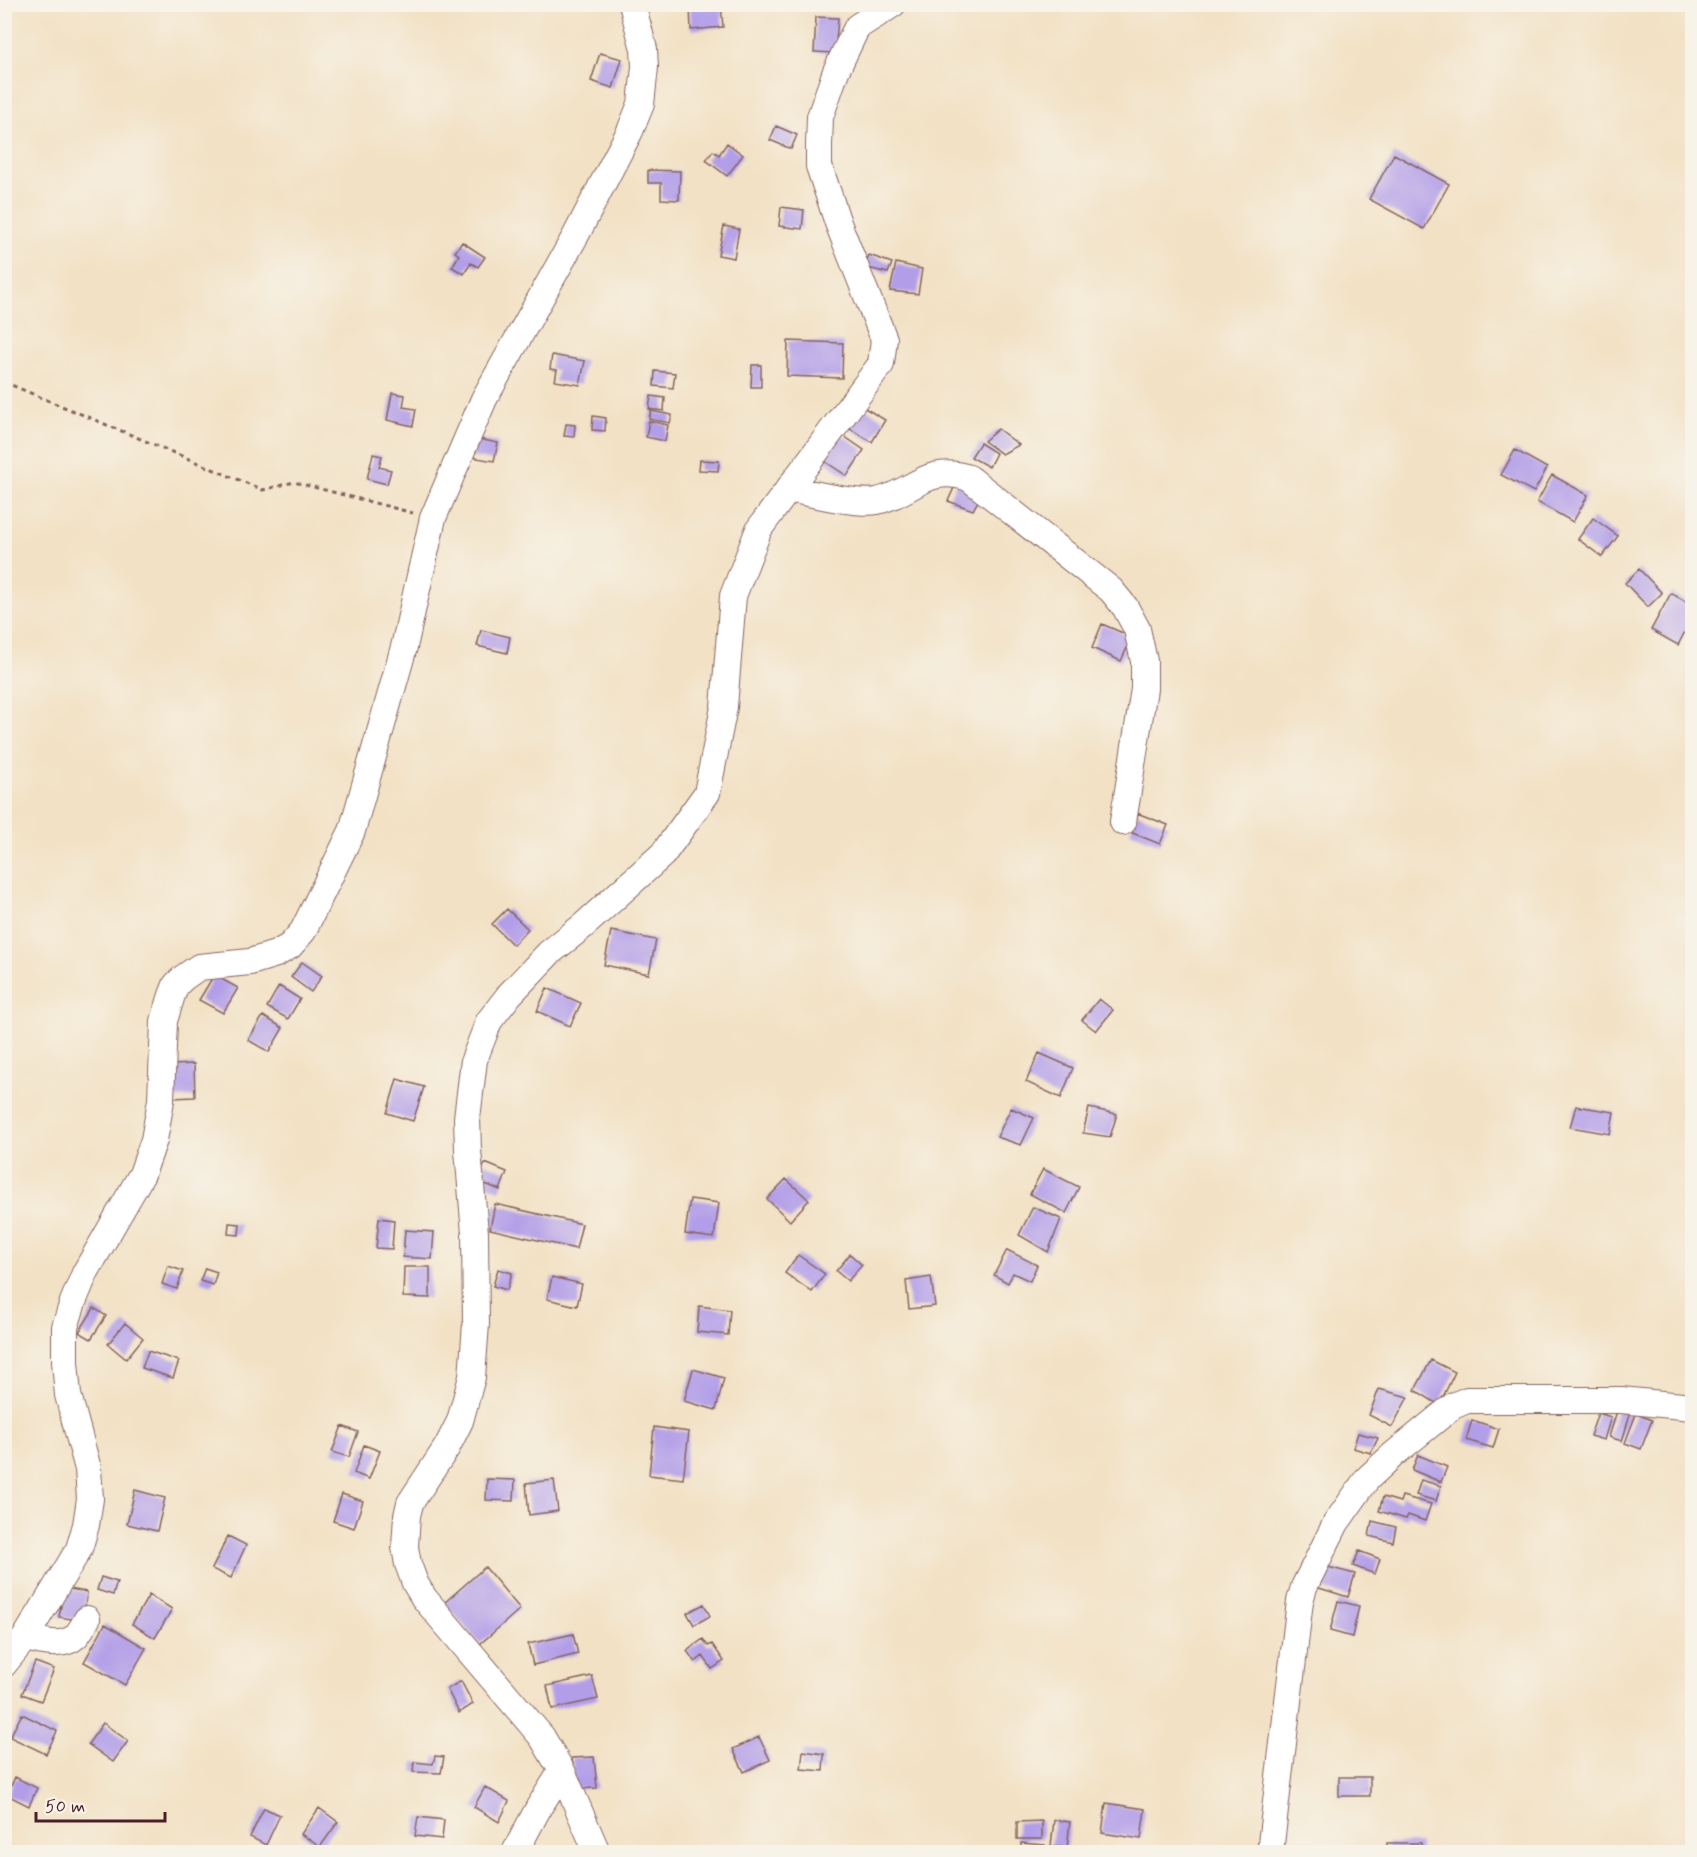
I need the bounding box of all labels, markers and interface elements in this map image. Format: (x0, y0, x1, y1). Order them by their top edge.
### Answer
scale bar (36, 1785, 165, 1823)
text: 50 m (45, 1795, 85, 1819)

